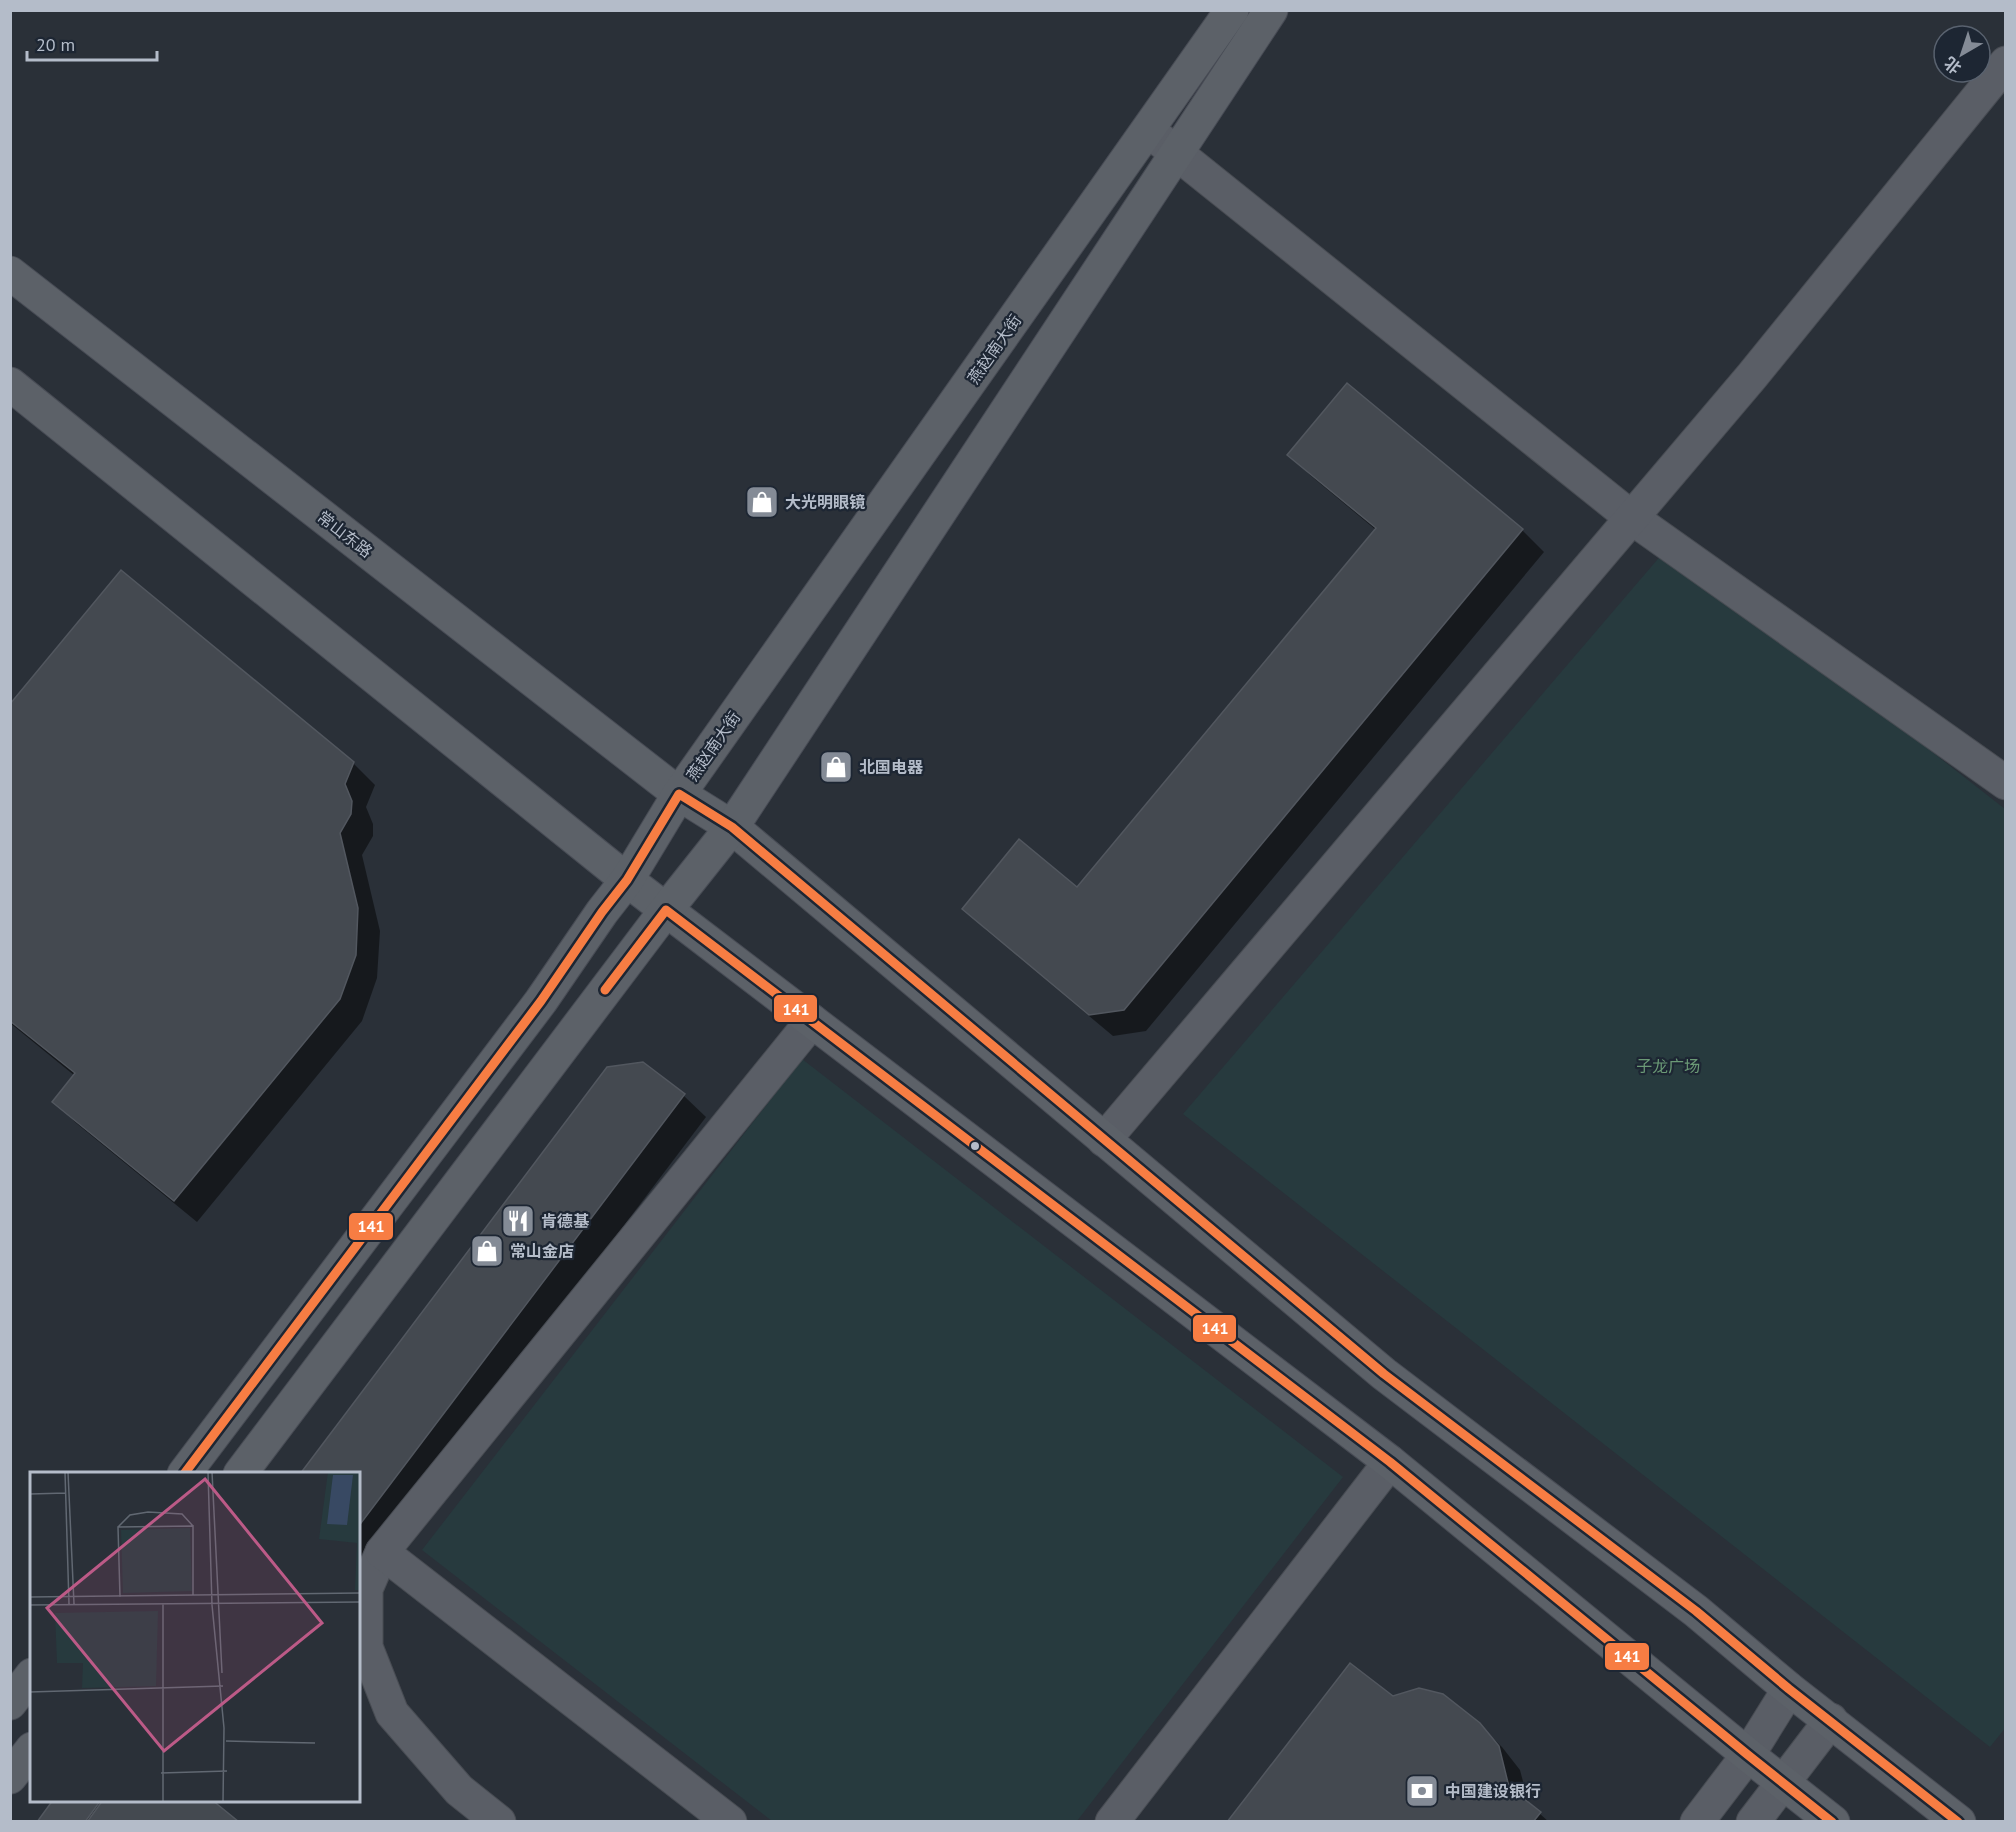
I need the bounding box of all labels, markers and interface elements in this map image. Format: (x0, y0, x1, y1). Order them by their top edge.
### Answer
scale bar (27, 24, 158, 62)
north arrow (1932, 24, 1992, 84)
text: 20 m (36, 33, 75, 56)
text: 北 (1940, 53, 1965, 78)
street label: 燕赵南大街 (963, 310, 1025, 388)
shop icon: 大光明眼镜 (744, 484, 780, 520)
place label: 大光明眼镜 (785, 492, 865, 512)
street label: 常山东路 (314, 506, 376, 562)
street label: 燕赵南大街 (682, 707, 744, 785)
shop icon: 北国电器 (818, 749, 854, 785)
place label: 北国电器 (859, 757, 923, 777)
line badge: 141 (773, 994, 818, 1023)
text: 141 (782, 999, 810, 1019)
park label: 子龙广场 (1636, 1056, 1700, 1076)
unlabelled marker (969, 1140, 981, 1152)
restaurant icon: 肯德基 (500, 1203, 536, 1239)
place label: 肯德基 (541, 1211, 590, 1231)
line badge: 141 (348, 1212, 394, 1241)
text: 141 (357, 1216, 385, 1236)
shop icon: 常山金店 (469, 1233, 505, 1269)
place label: 常山金店 (510, 1241, 574, 1261)
line badge: 141 (1192, 1314, 1237, 1343)
text: 141 (1201, 1318, 1229, 1338)
inset map (30, 1472, 360, 1802)
line badge: 141 (1604, 1642, 1650, 1671)
text: 141 (1613, 1646, 1641, 1666)
bank icon: 中国建设银行 (1404, 1773, 1440, 1809)
place label: 中国建设银行 (1445, 1781, 1541, 1801)

